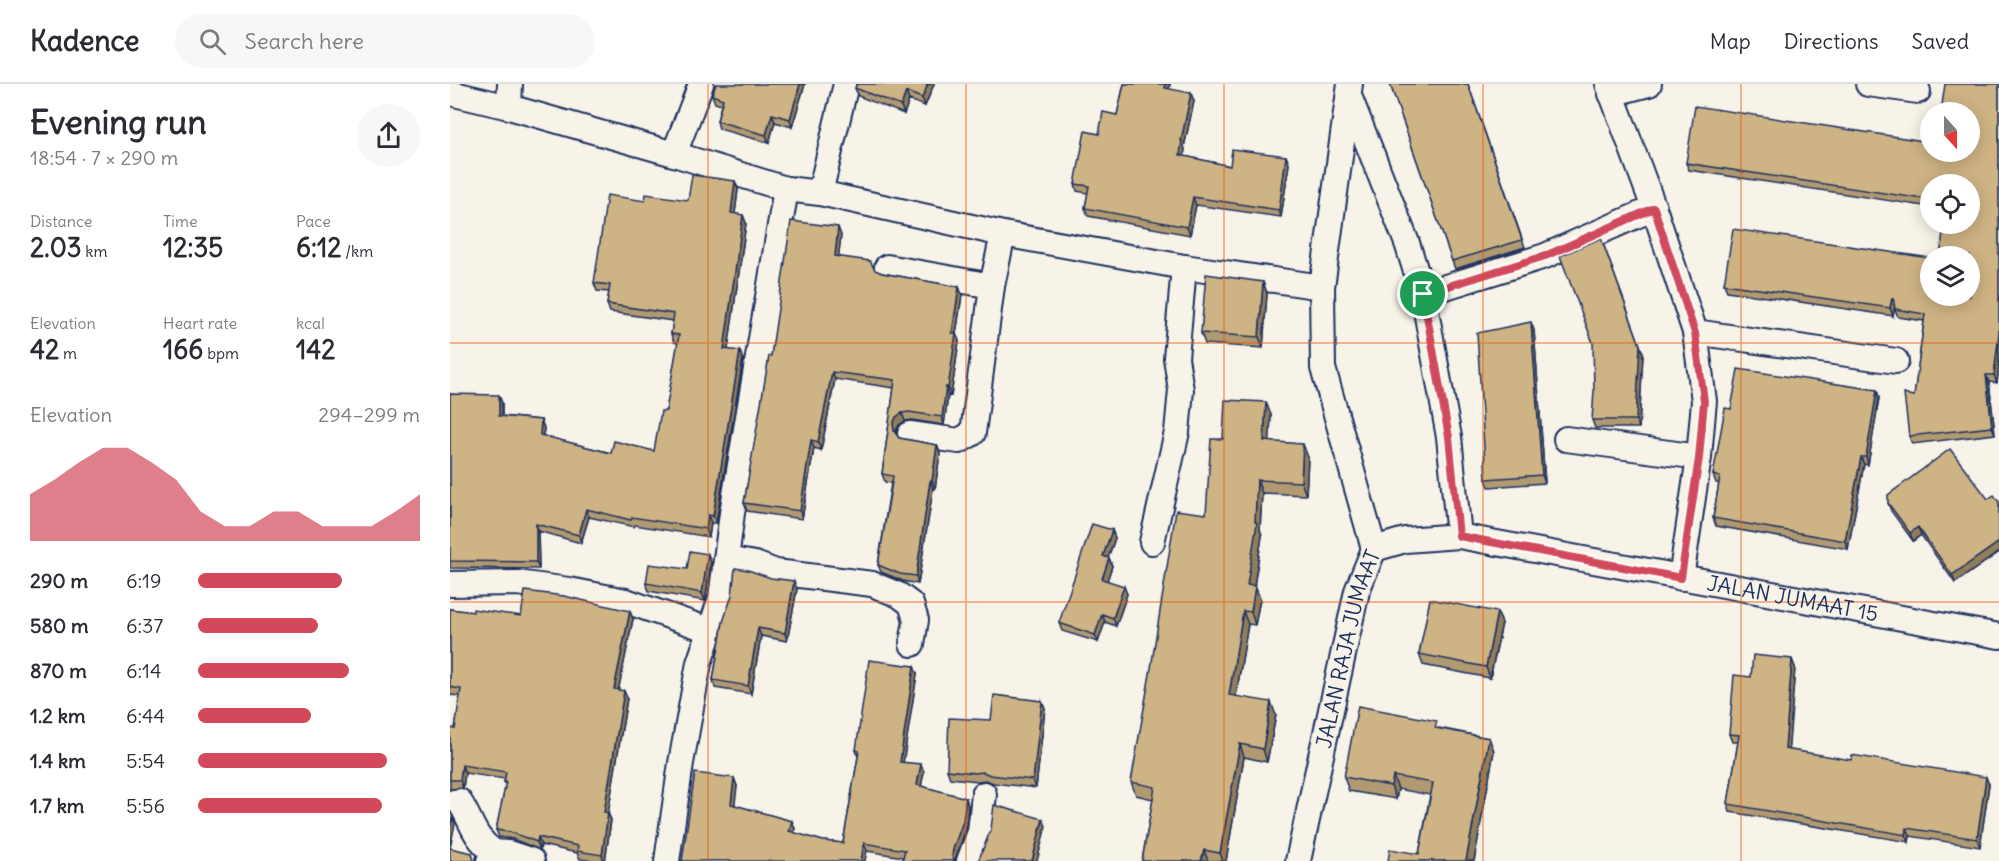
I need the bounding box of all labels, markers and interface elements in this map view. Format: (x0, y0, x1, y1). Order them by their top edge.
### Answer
search box (175, 14, 595, 68)
text: Kadence (30, 23, 139, 59)
icon: search (196, 25, 229, 58)
text: Search here (244, 27, 364, 55)
text: Map (1710, 28, 1751, 55)
text: Directions (1784, 28, 1878, 55)
text: Saved (1911, 28, 1969, 55)
text: Evening run (30, 101, 206, 143)
north arrow (1920, 102, 1980, 162)
map controls (1920, 102, 1980, 306)
button: share (357, 104, 420, 167)
text: 18:54 · 7 × 290 m (30, 145, 178, 170)
button: locate (1920, 174, 1980, 234)
text: Distance (30, 211, 92, 231)
text: Time (163, 211, 198, 231)
text: Pace (296, 211, 331, 231)
text: 2.03 (30, 231, 82, 264)
text: 12:35 (163, 231, 223, 264)
text: 6:12 (296, 231, 341, 264)
text: km (82, 241, 108, 261)
text: /km (341, 241, 373, 261)
button: layers (1920, 246, 1980, 306)
pin (1397, 268, 1448, 319)
icon: arrive (1406, 277, 1439, 310)
text: Elevation (30, 313, 96, 333)
text: Heart rate (163, 313, 237, 333)
text: kcal (296, 313, 325, 333)
text: 42 (30, 333, 59, 366)
text: 166 (163, 333, 203, 366)
text: 142 (296, 333, 336, 366)
text: m (59, 343, 77, 363)
text: bpm (203, 343, 239, 363)
text: Elevation (30, 402, 112, 427)
text: 294–299 m (318, 402, 420, 427)
street label: JALAN RAJA JUMAAT (1310, 545, 1386, 751)
text: 290 m (30, 568, 88, 593)
text: 6:19 (126, 568, 162, 593)
street label: JALAN JUMAAT 15 (1705, 569, 1881, 627)
text: 580 m (30, 613, 88, 638)
text: 6:37 (126, 613, 163, 638)
text: 870 m (30, 658, 87, 683)
text: 6:14 (126, 658, 162, 683)
text: 1.2 km (30, 703, 86, 728)
text: 6:44 (126, 703, 165, 728)
text: 1.4 km (30, 748, 86, 773)
text: 5:54 (126, 748, 165, 773)
text: 1.7 km (30, 793, 84, 818)
text: 5:56 (126, 793, 165, 818)

